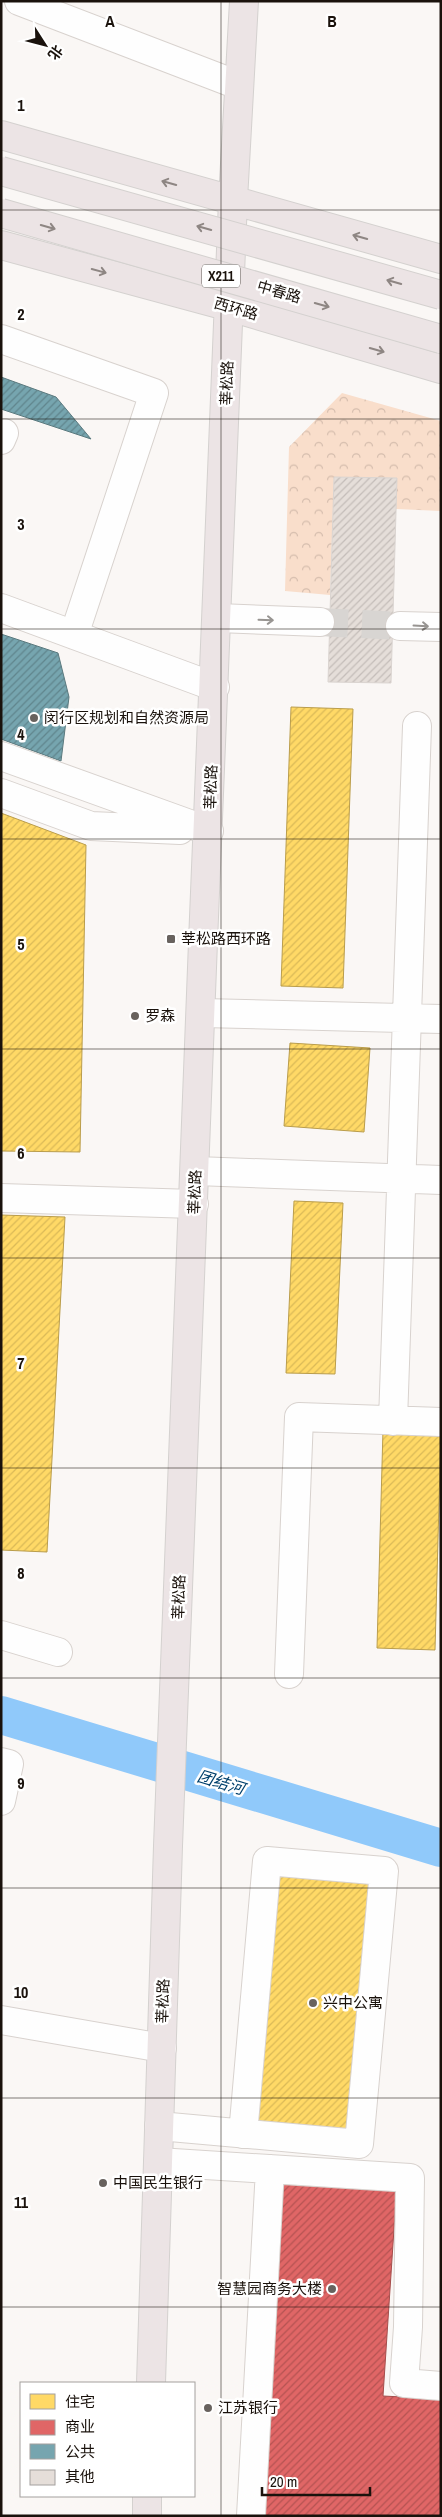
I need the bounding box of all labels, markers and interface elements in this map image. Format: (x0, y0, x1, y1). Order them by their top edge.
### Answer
text: A (105, 10, 115, 32)
text: B (327, 10, 337, 32)
north arrow (20, 20, 70, 70)
text: 北 (44, 42, 67, 64)
text: 1 (17, 94, 25, 116)
one-way arrow (161, 177, 177, 187)
one-way arrow (40, 222, 56, 232)
one-way arrow (196, 223, 212, 233)
one-way arrow (353, 231, 369, 241)
road number: X211 (202, 264, 240, 288)
one-way arrow (90, 267, 106, 277)
street label: 中春路 (255, 275, 304, 308)
one-way arrow (386, 277, 402, 287)
street label: 西环路 (212, 292, 261, 325)
one-way arrow (314, 300, 330, 310)
text: 2 (17, 303, 25, 325)
one-way arrow (369, 346, 385, 356)
street label: 莘松路 (215, 360, 238, 406)
text: 3 (17, 513, 25, 535)
one-way arrow (258, 615, 274, 625)
one-way arrow (412, 622, 428, 631)
place label: 闵行区规划和自然资源局 (44, 707, 209, 728)
marker: 闵行区规划和自然资源局 (28, 712, 40, 724)
text: 4 (17, 723, 25, 745)
street label: 莘松路 (199, 764, 222, 810)
place label: 莘松路西环路 (181, 928, 271, 949)
text: 5 (17, 933, 25, 955)
marker: 莘松路西环路 (165, 933, 177, 945)
place label: 罗森 (145, 1005, 175, 1026)
marker: 罗森 (129, 1010, 141, 1022)
text: 6 (17, 1142, 25, 1164)
street label: 莘松路 (183, 1169, 206, 1215)
text: 7 (17, 1352, 25, 1374)
text: 8 (17, 1562, 25, 1584)
street label: 莘松路 (167, 1574, 190, 1620)
water label: 团结河 (195, 1764, 250, 1800)
text: 9 (17, 1772, 25, 1794)
street label: 莘松路 (151, 1978, 174, 2024)
text: 10 (14, 1981, 28, 2003)
place label: 兴中公寓 (323, 1992, 383, 2013)
marker: 兴中公寓 (307, 1997, 319, 2009)
place label: 中国民生银行 (113, 2172, 203, 2193)
marker: 中国民生银行 (97, 2177, 109, 2189)
text: 11 (14, 2191, 29, 2213)
place label: 智慧园商务大楼 (217, 2278, 322, 2299)
marker: 智慧园商务大楼 (326, 2283, 338, 2295)
legend (20, 2382, 195, 2497)
text: 住宅 (65, 2391, 95, 2412)
place label: 江苏银行 (218, 2397, 278, 2418)
marker: 江苏银行 (202, 2402, 214, 2414)
text: 商业 (65, 2416, 95, 2437)
text: 公共 (65, 2441, 95, 2462)
scale bar (262, 2464, 370, 2496)
text: 其他 (65, 2466, 95, 2487)
text: 20 m (270, 2471, 297, 2492)

